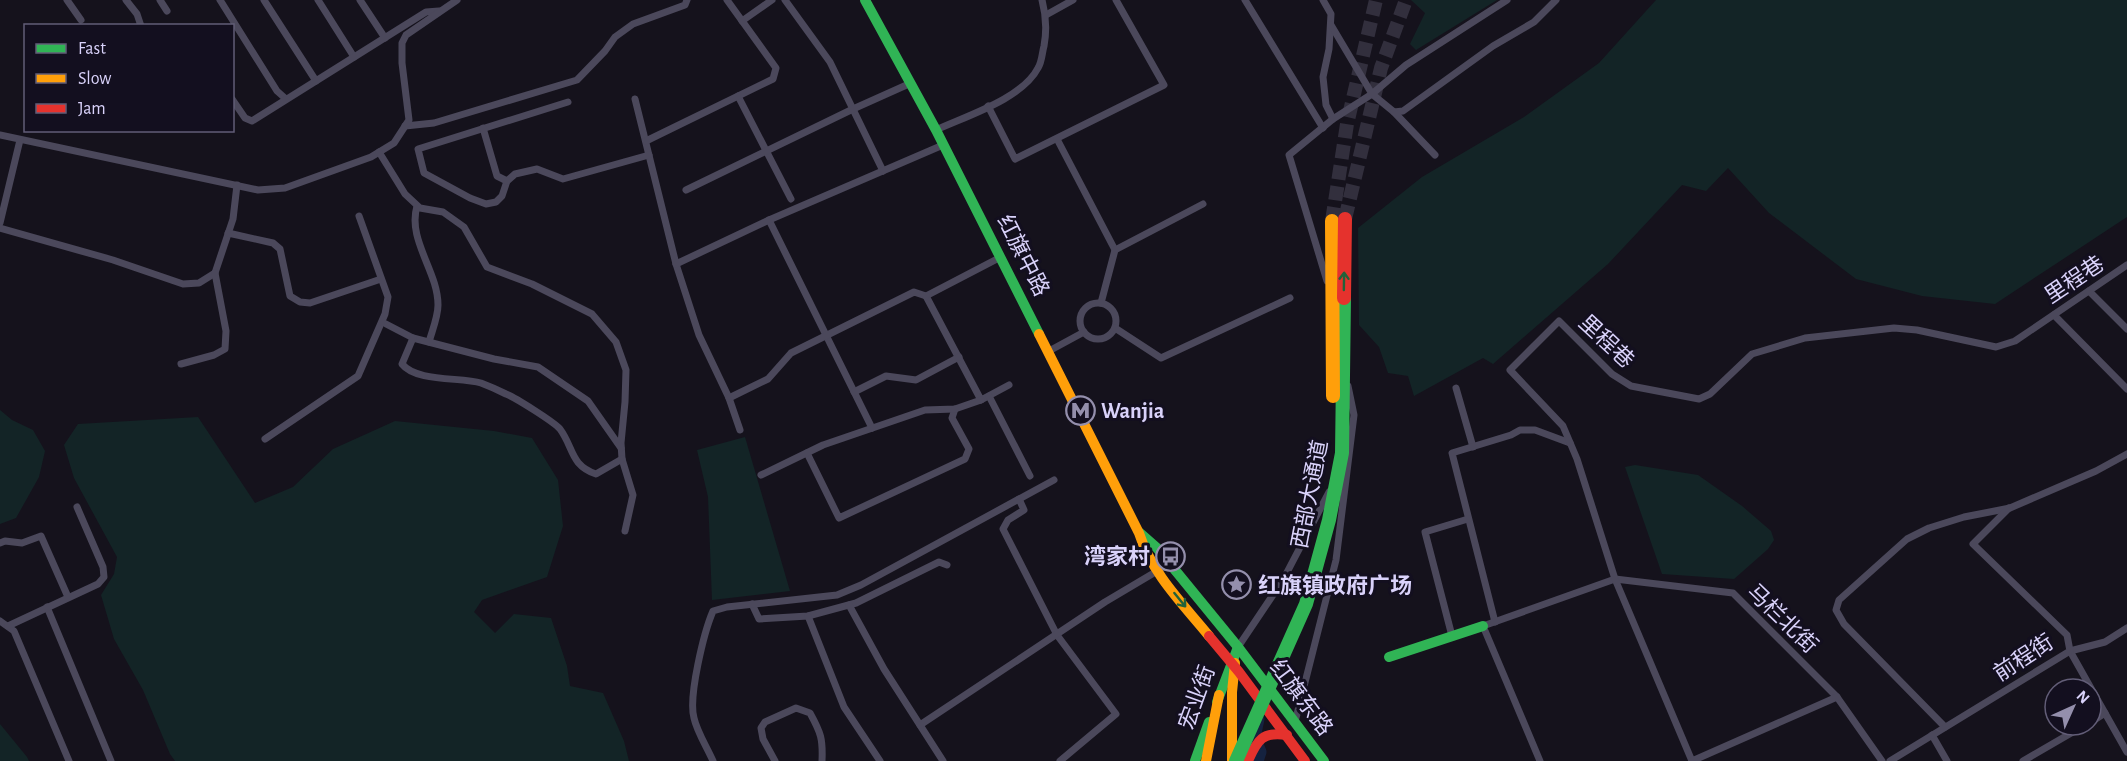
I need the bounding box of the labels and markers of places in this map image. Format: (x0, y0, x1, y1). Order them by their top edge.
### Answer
metro station icon: Wanjia (1064, 394, 1096, 426)
place label: Wanjia (1101, 400, 1165, 423)
bus stop icon: 湾家村 (1155, 540, 1187, 572)
place label: 湾家村 (1084, 544, 1150, 568)
place icon: 红旗镇政府广场 (1221, 569, 1253, 601)
place label: 红旗镇政府广场 (1258, 574, 1412, 597)

